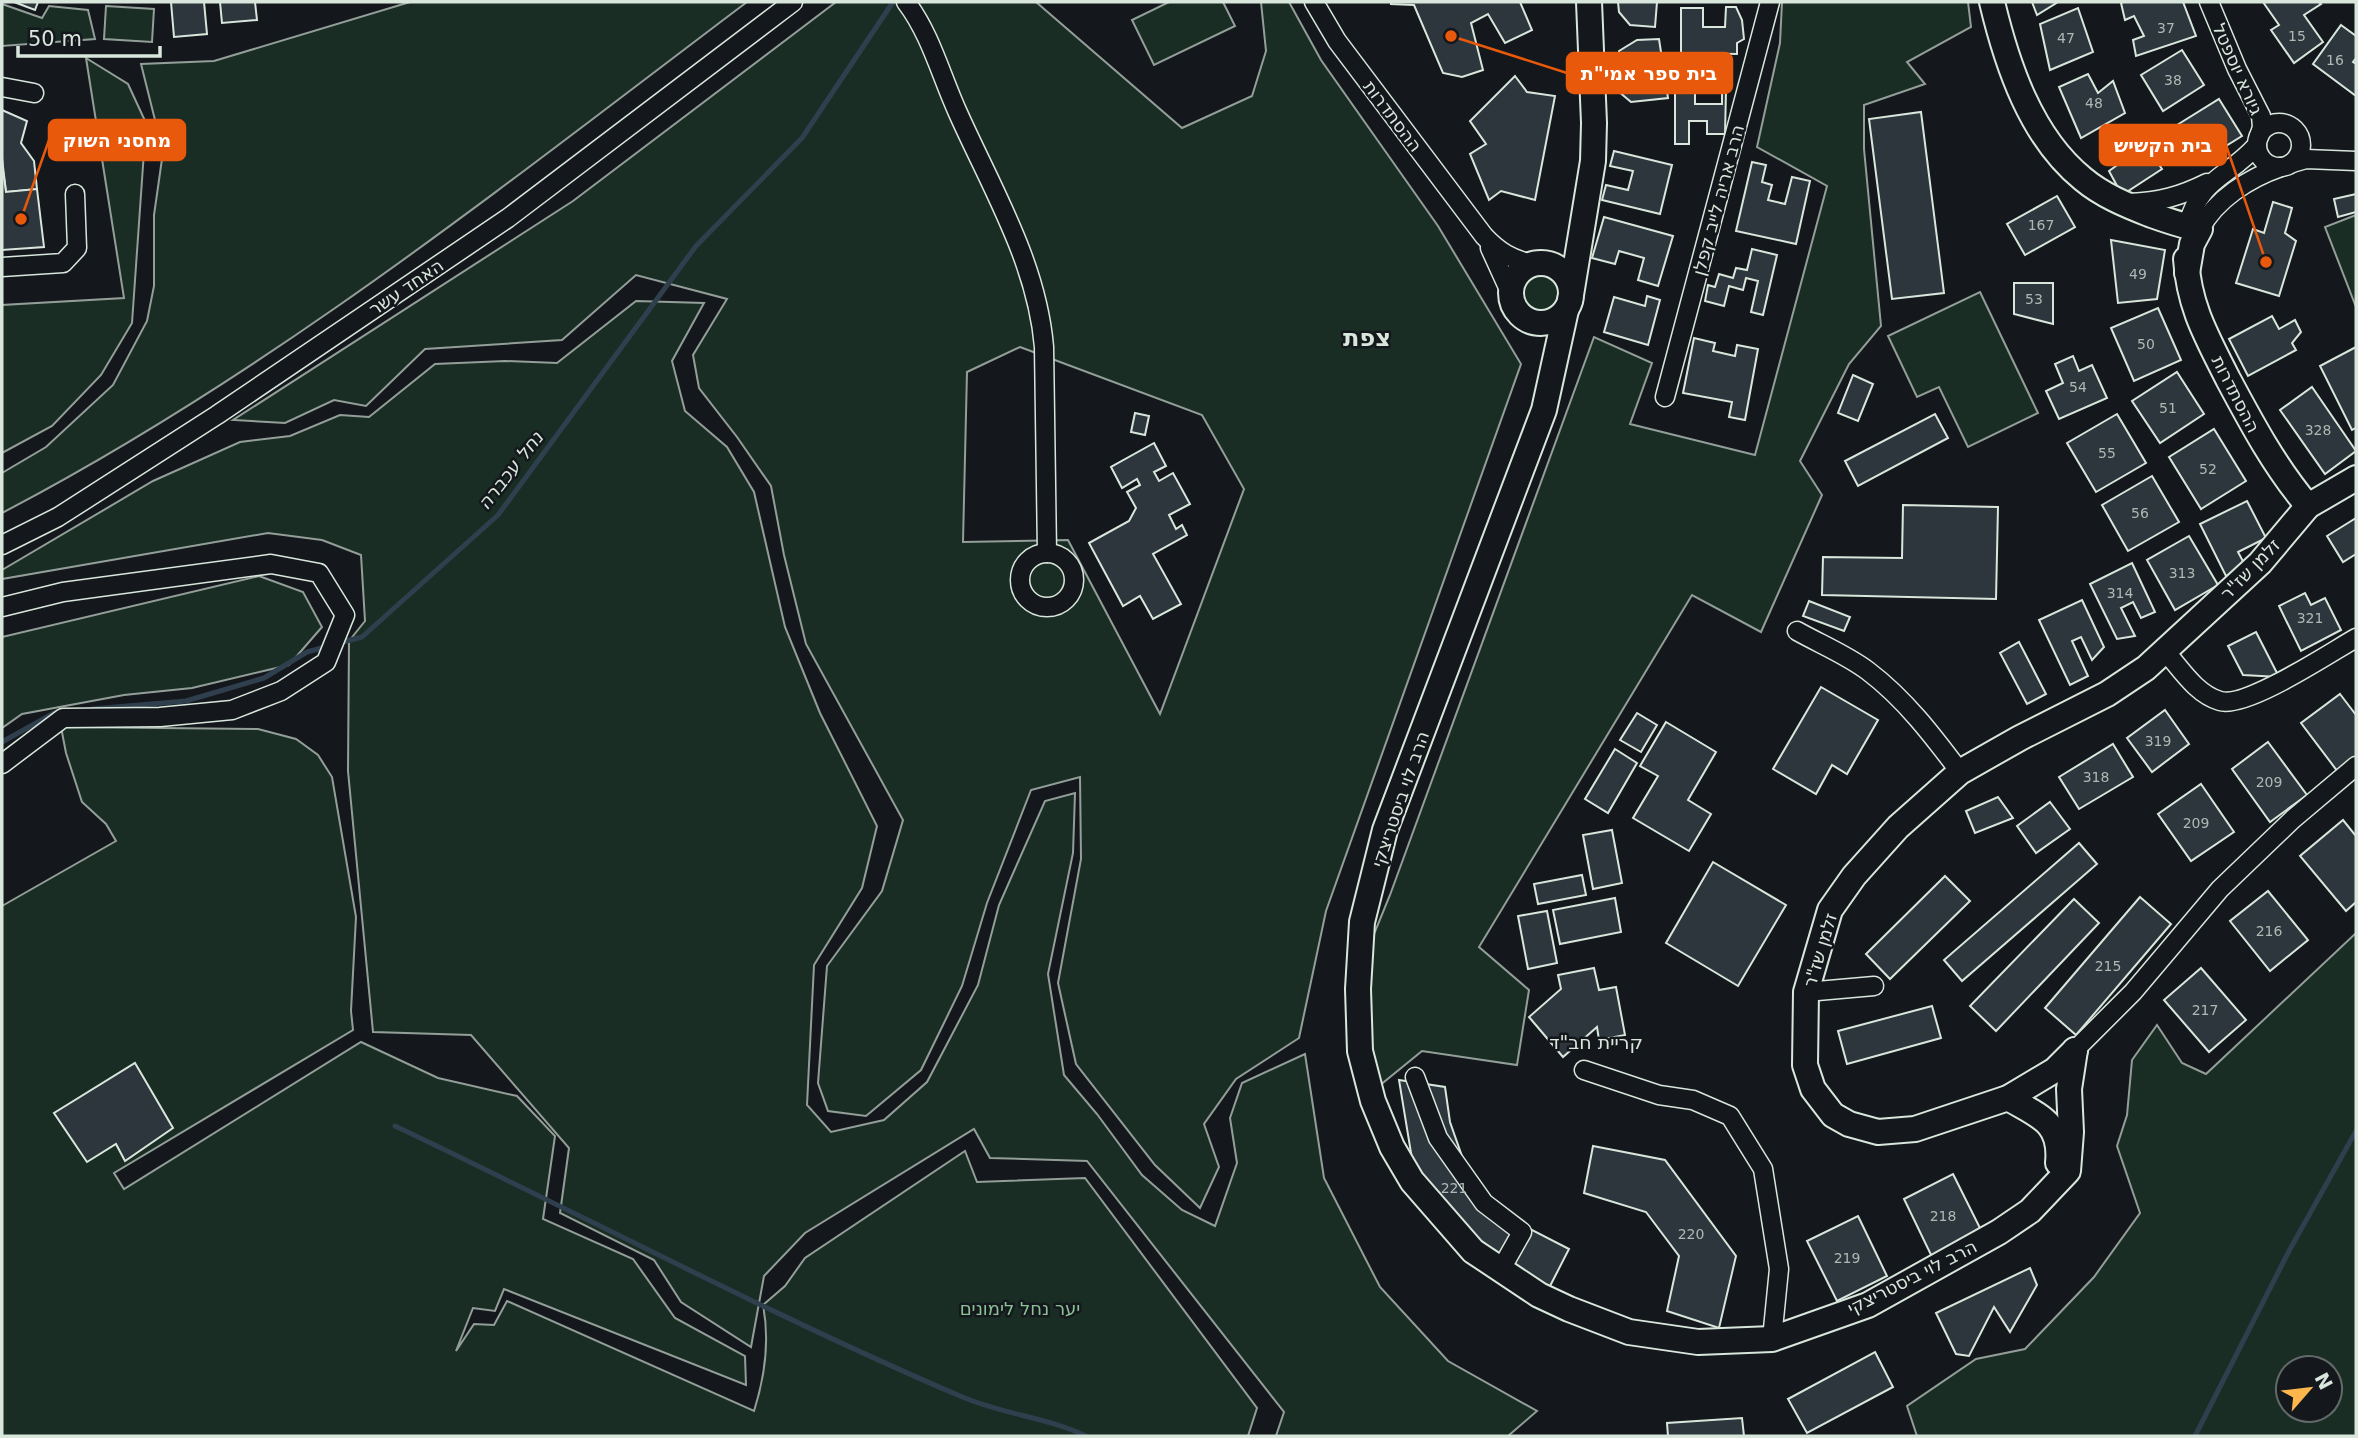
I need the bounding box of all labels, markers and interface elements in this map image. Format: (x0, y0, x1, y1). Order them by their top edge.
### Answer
scale bar (18, 14, 159, 58)
house number: 37 (2157, 20, 2175, 36)
street label: גיורא יוספטל (2208, 20, 2268, 118)
text: 50 m (28, 27, 82, 51)
house number: 15 (2288, 28, 2306, 44)
house number: 47 (2057, 30, 2075, 46)
house number: 16 (2326, 52, 2344, 68)
callout: בית ספר אמי"ת (1567, 53, 1732, 93)
text: בית ספר אמי"ת (1581, 62, 1717, 84)
house number: 38 (2164, 72, 2182, 88)
street label: ההסתדרות (1359, 76, 1427, 156)
house number: 48 (2085, 95, 2103, 111)
callout: מחסני השוק (49, 120, 185, 160)
street label: הרב אריה לייב קפלן (1688, 122, 1748, 278)
callout: בית הקשיש (2100, 125, 2226, 165)
text: מחסני השוק (63, 129, 171, 152)
text: בית הקשיש (2114, 134, 2212, 157)
house number: 167 (2028, 217, 2054, 233)
street label: האחד עשר (365, 254, 447, 320)
house number: 49 (2129, 266, 2147, 282)
house number: 53 (2025, 291, 2043, 307)
district label: צפת (1343, 324, 1391, 352)
house number: 50 (2137, 336, 2155, 352)
street label: ההסתדרות (2208, 352, 2264, 436)
house number: 54 (2069, 379, 2087, 395)
house number: 51 (2159, 400, 2177, 416)
house number: 328 (2305, 422, 2331, 438)
water label: נחל עכברה (473, 426, 548, 513)
house number: 55 (2098, 445, 2116, 461)
house number: 52 (2199, 461, 2217, 477)
house number: 56 (2131, 505, 2149, 521)
street label: זלמן שז"ר (2216, 534, 2284, 604)
house number: 313 (2169, 565, 2195, 581)
house number: 314 (2107, 585, 2133, 601)
house number: 321 (2297, 610, 2323, 626)
street label: הרב לוי ביסטריצקי (1367, 728, 1433, 870)
house number: 319 (2145, 733, 2171, 749)
house number: 318 (2083, 769, 2109, 785)
house number: 209 (2256, 774, 2282, 790)
house number: 209 (2183, 815, 2209, 831)
street label: זלמן שז"ר (1799, 910, 1841, 990)
house number: 216 (2256, 923, 2282, 939)
house number: 215 (2095, 958, 2121, 974)
house number: 217 (2192, 1002, 2218, 1018)
district label: קריית חב"ד (1549, 1031, 1643, 1053)
house number: 221 (1441, 1180, 1467, 1196)
house number: 218 (1930, 1208, 1956, 1224)
house number: 220 (1678, 1226, 1704, 1242)
street label: הרב לוי ביסטריצקי (1844, 1235, 1980, 1319)
house number: 219 (1834, 1250, 1860, 1266)
park label: יער נחל לימונים (960, 1298, 1080, 1319)
north arrow (2274, 1354, 2344, 1424)
text: N (2311, 1369, 2337, 1393)

